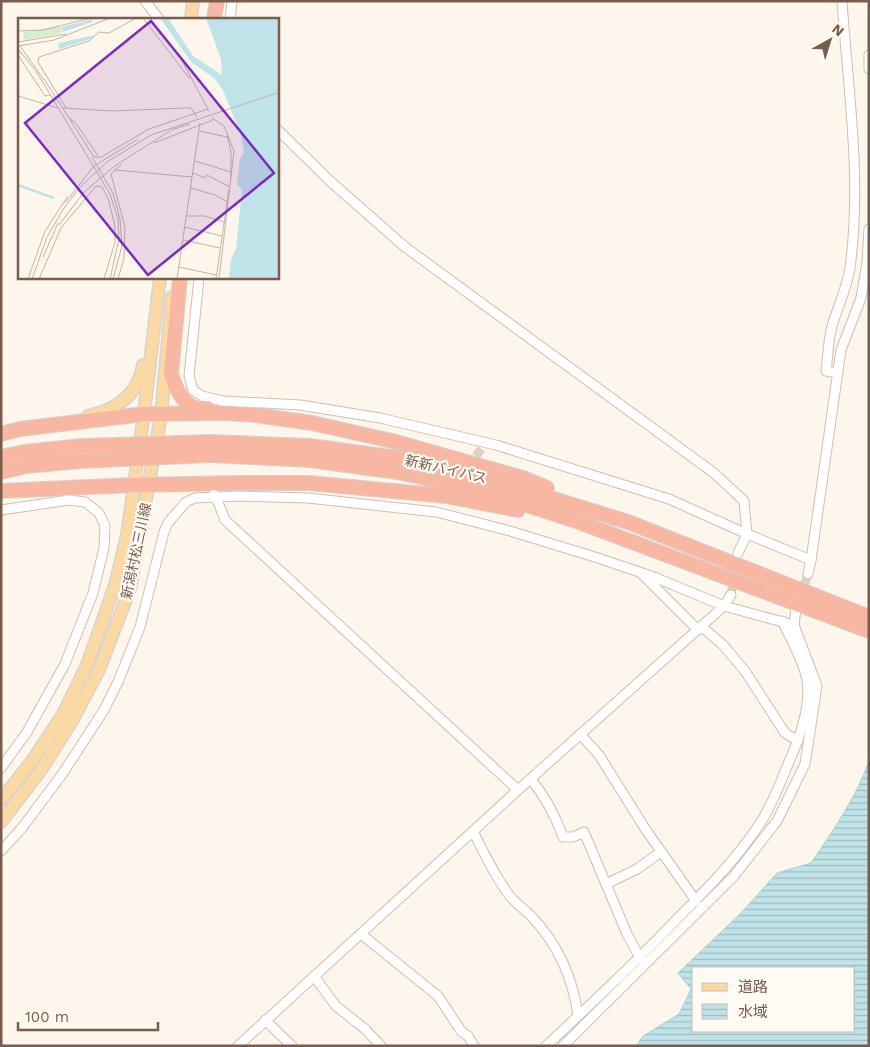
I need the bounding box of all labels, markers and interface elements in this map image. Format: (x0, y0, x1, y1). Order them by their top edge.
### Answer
north arrow (805, 15, 855, 65)
inset map (18, 18, 279, 279)
text: N (829, 20, 847, 39)
street label: 新新バイパス (403, 452, 489, 486)
street label: 新潟村松三川線 (118, 501, 154, 601)
legend (692, 967, 855, 1032)
text: 道路 (738, 978, 768, 996)
scale bar (18, 1000, 158, 1032)
text: 水域 (738, 1003, 768, 1021)
text: 100 m (25, 1008, 69, 1026)

